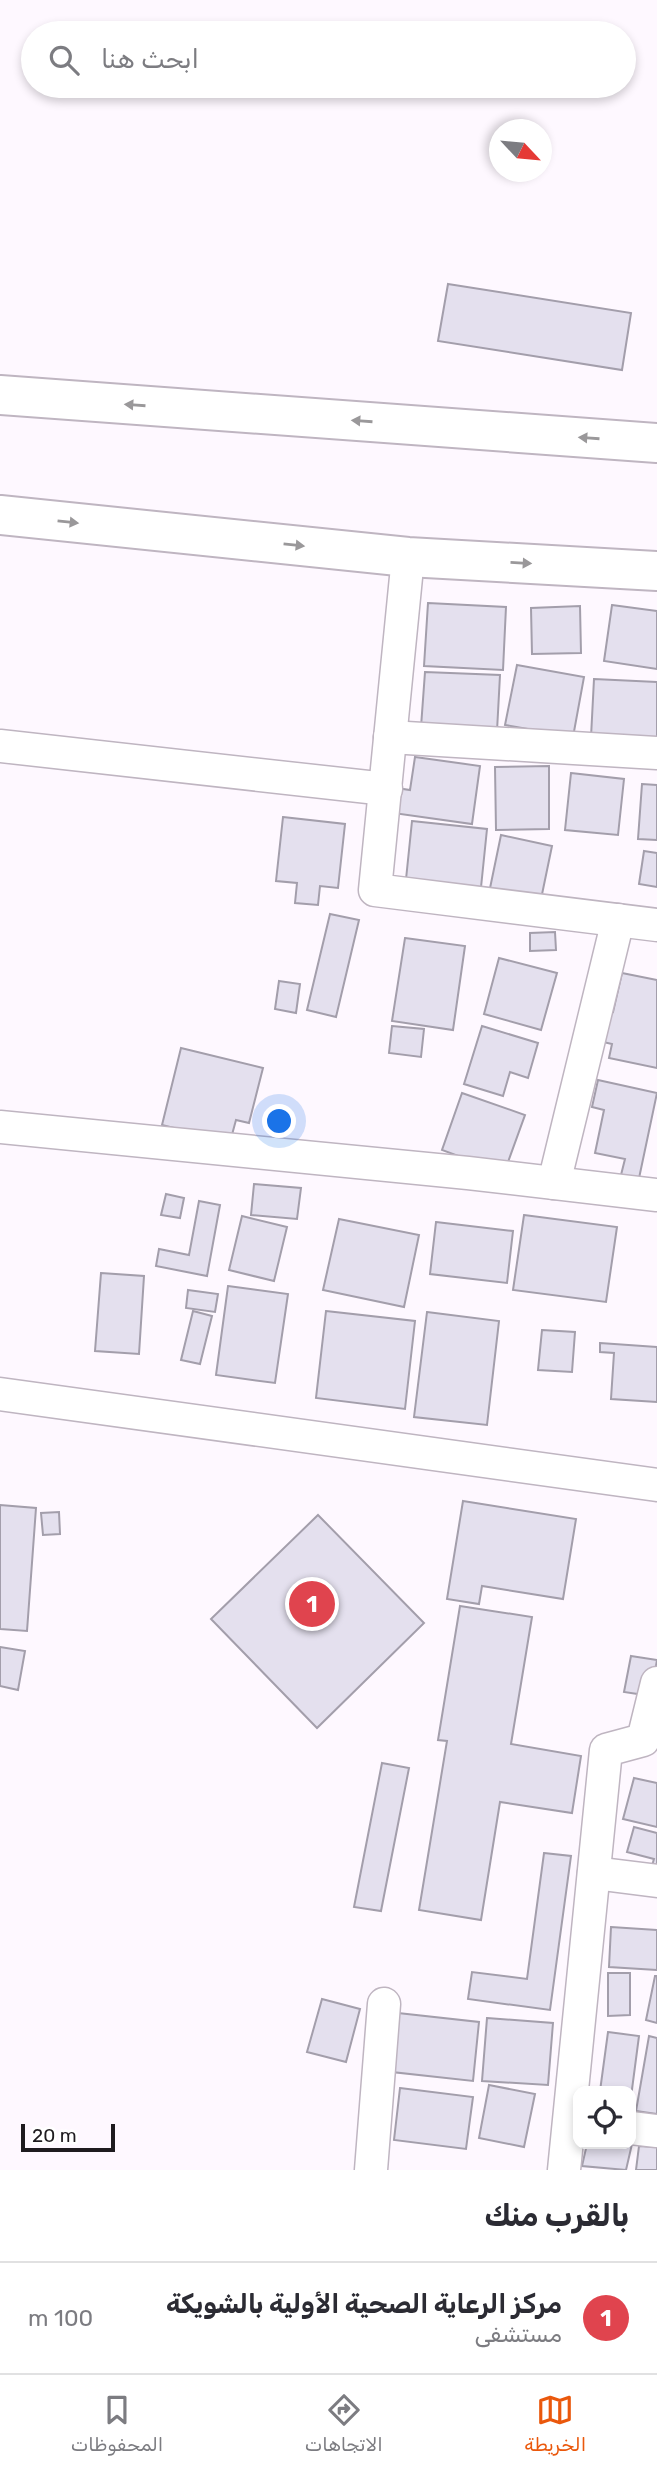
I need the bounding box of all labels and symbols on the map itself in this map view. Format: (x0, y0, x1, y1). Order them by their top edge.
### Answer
north arrow (489, 119, 552, 182)
one-way arrow (124, 399, 146, 410)
one-way arrow (351, 416, 373, 427)
one-way arrow (578, 432, 600, 443)
one-way arrow (57, 516, 79, 527)
one-way arrow (283, 540, 305, 551)
one-way arrow (510, 558, 532, 569)
your location (262, 1104, 296, 1138)
pin: 1 (289, 1578, 335, 1630)
scale bar (21, 2121, 116, 2153)

